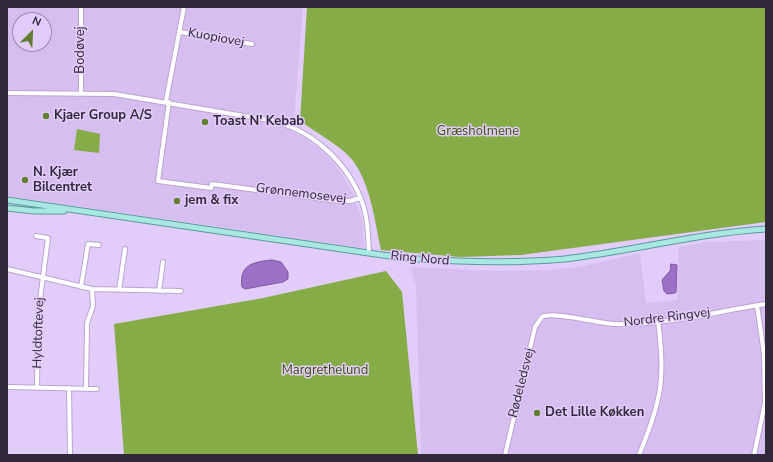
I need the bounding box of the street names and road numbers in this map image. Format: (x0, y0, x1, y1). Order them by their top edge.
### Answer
street label: Kuopiovej (187, 25, 245, 51)
street label: Bodøvej (73, 26, 89, 74)
street label: Grønnemosevej (255, 181, 347, 207)
street label: Ring Nord (390, 249, 450, 269)
street label: Hyldtoftevej (30, 297, 48, 369)
street label: Nordre Ringvej (623, 305, 711, 331)
street label: Rødeledsvej (506, 347, 538, 419)

